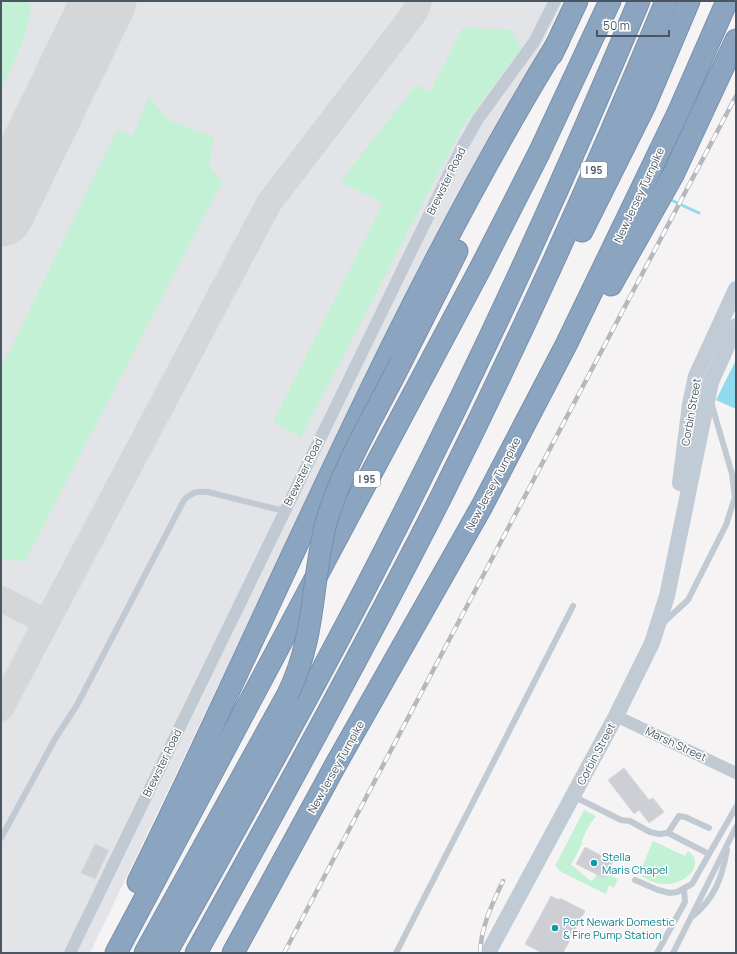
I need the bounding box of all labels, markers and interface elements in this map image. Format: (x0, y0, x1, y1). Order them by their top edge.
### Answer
scale bar (597, 12, 669, 38)
text: 50 m (603, 17, 630, 34)
street label: Brewster Road (423, 144, 468, 217)
street label: New Jersey Turnpike (610, 144, 667, 245)
road number: I 95 (581, 162, 607, 178)
street label: Corbin Street (677, 377, 704, 447)
street label: New Jersey Turnpike (462, 434, 524, 533)
street label: Brewster Road (280, 435, 325, 508)
road number: I 95 (354, 471, 380, 487)
street label: New Jersey Turnpike (304, 717, 368, 816)
street label: Corbin Street (573, 720, 618, 788)
street label: Marsh Street (643, 723, 709, 764)
street label: Brewster Road (139, 726, 184, 799)
place label: Stella Maris Chapel (602, 849, 668, 877)
marker: Stella Maris Chapel (589, 858, 599, 868)
place label: Port Newark Domestic & Fire Pump Station (563, 914, 675, 942)
marker: Port Newark Domestic & Fire Pump Station (550, 923, 560, 933)

